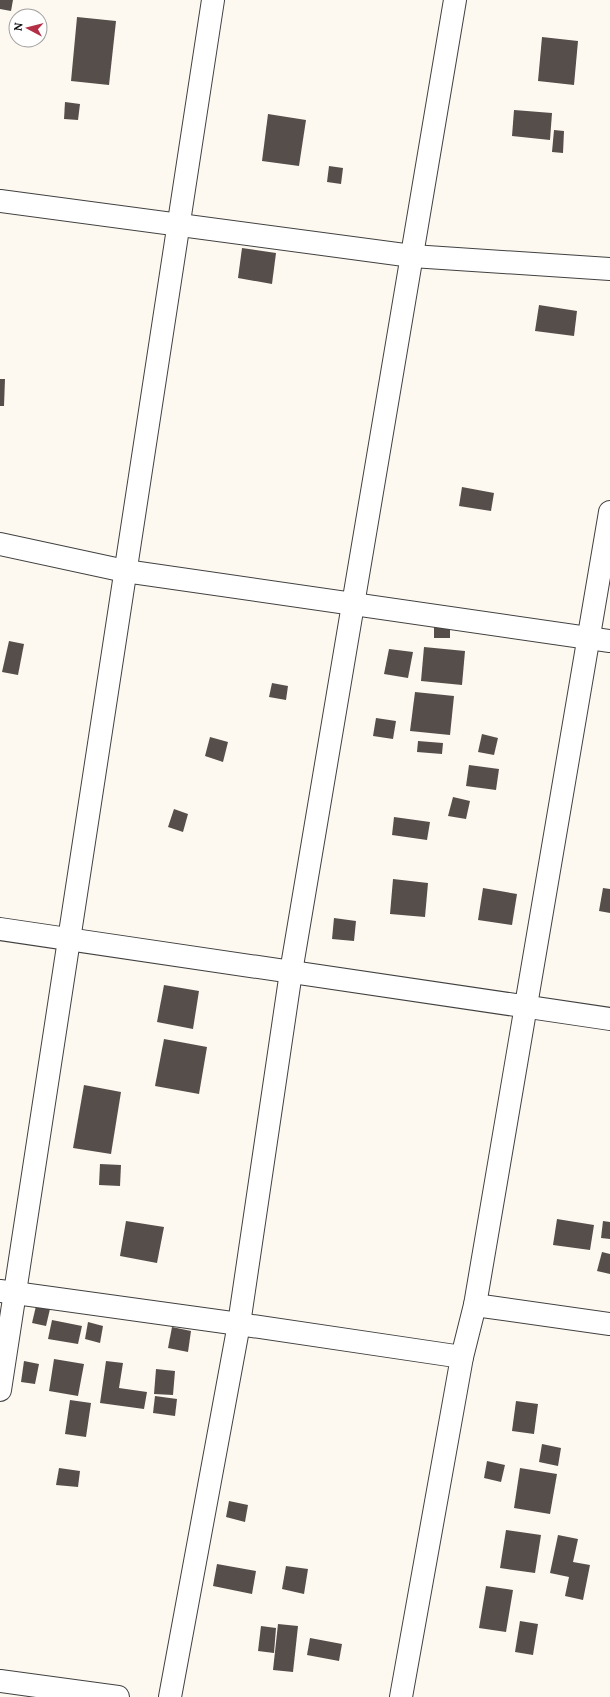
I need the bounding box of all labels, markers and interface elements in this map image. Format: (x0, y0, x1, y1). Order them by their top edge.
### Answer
north arrow (8, 8, 48, 48)
text: N (11, 21, 26, 32)

